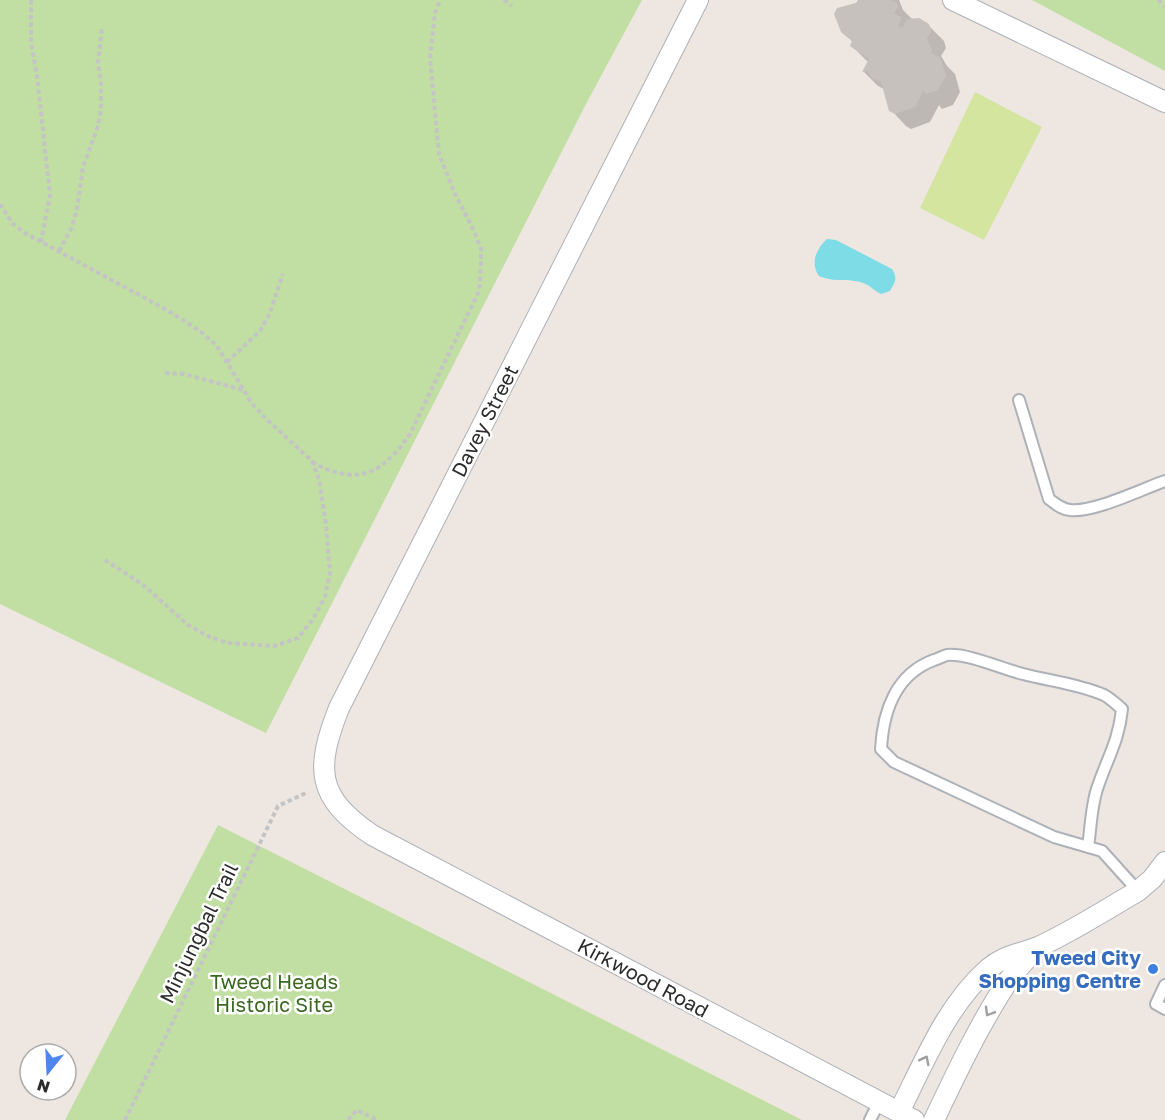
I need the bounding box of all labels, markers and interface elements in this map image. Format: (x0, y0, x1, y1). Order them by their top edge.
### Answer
street label: Davey Street (446, 361, 523, 480)
street label: Minjungbal Trail (154, 858, 242, 1007)
street label: Kirkwood Road (574, 933, 713, 1022)
place label: Tweed City Shopping Centre (979, 945, 1141, 992)
marker: Tweed City Shopping Centre (1146, 962, 1160, 976)
park label: Tweed Heads Historic Site (210, 969, 338, 1016)
one-way arrow (985, 1006, 997, 1016)
north arrow (18, 1042, 78, 1102)
one-way arrow (918, 1055, 930, 1066)
text: N (34, 1075, 52, 1098)

